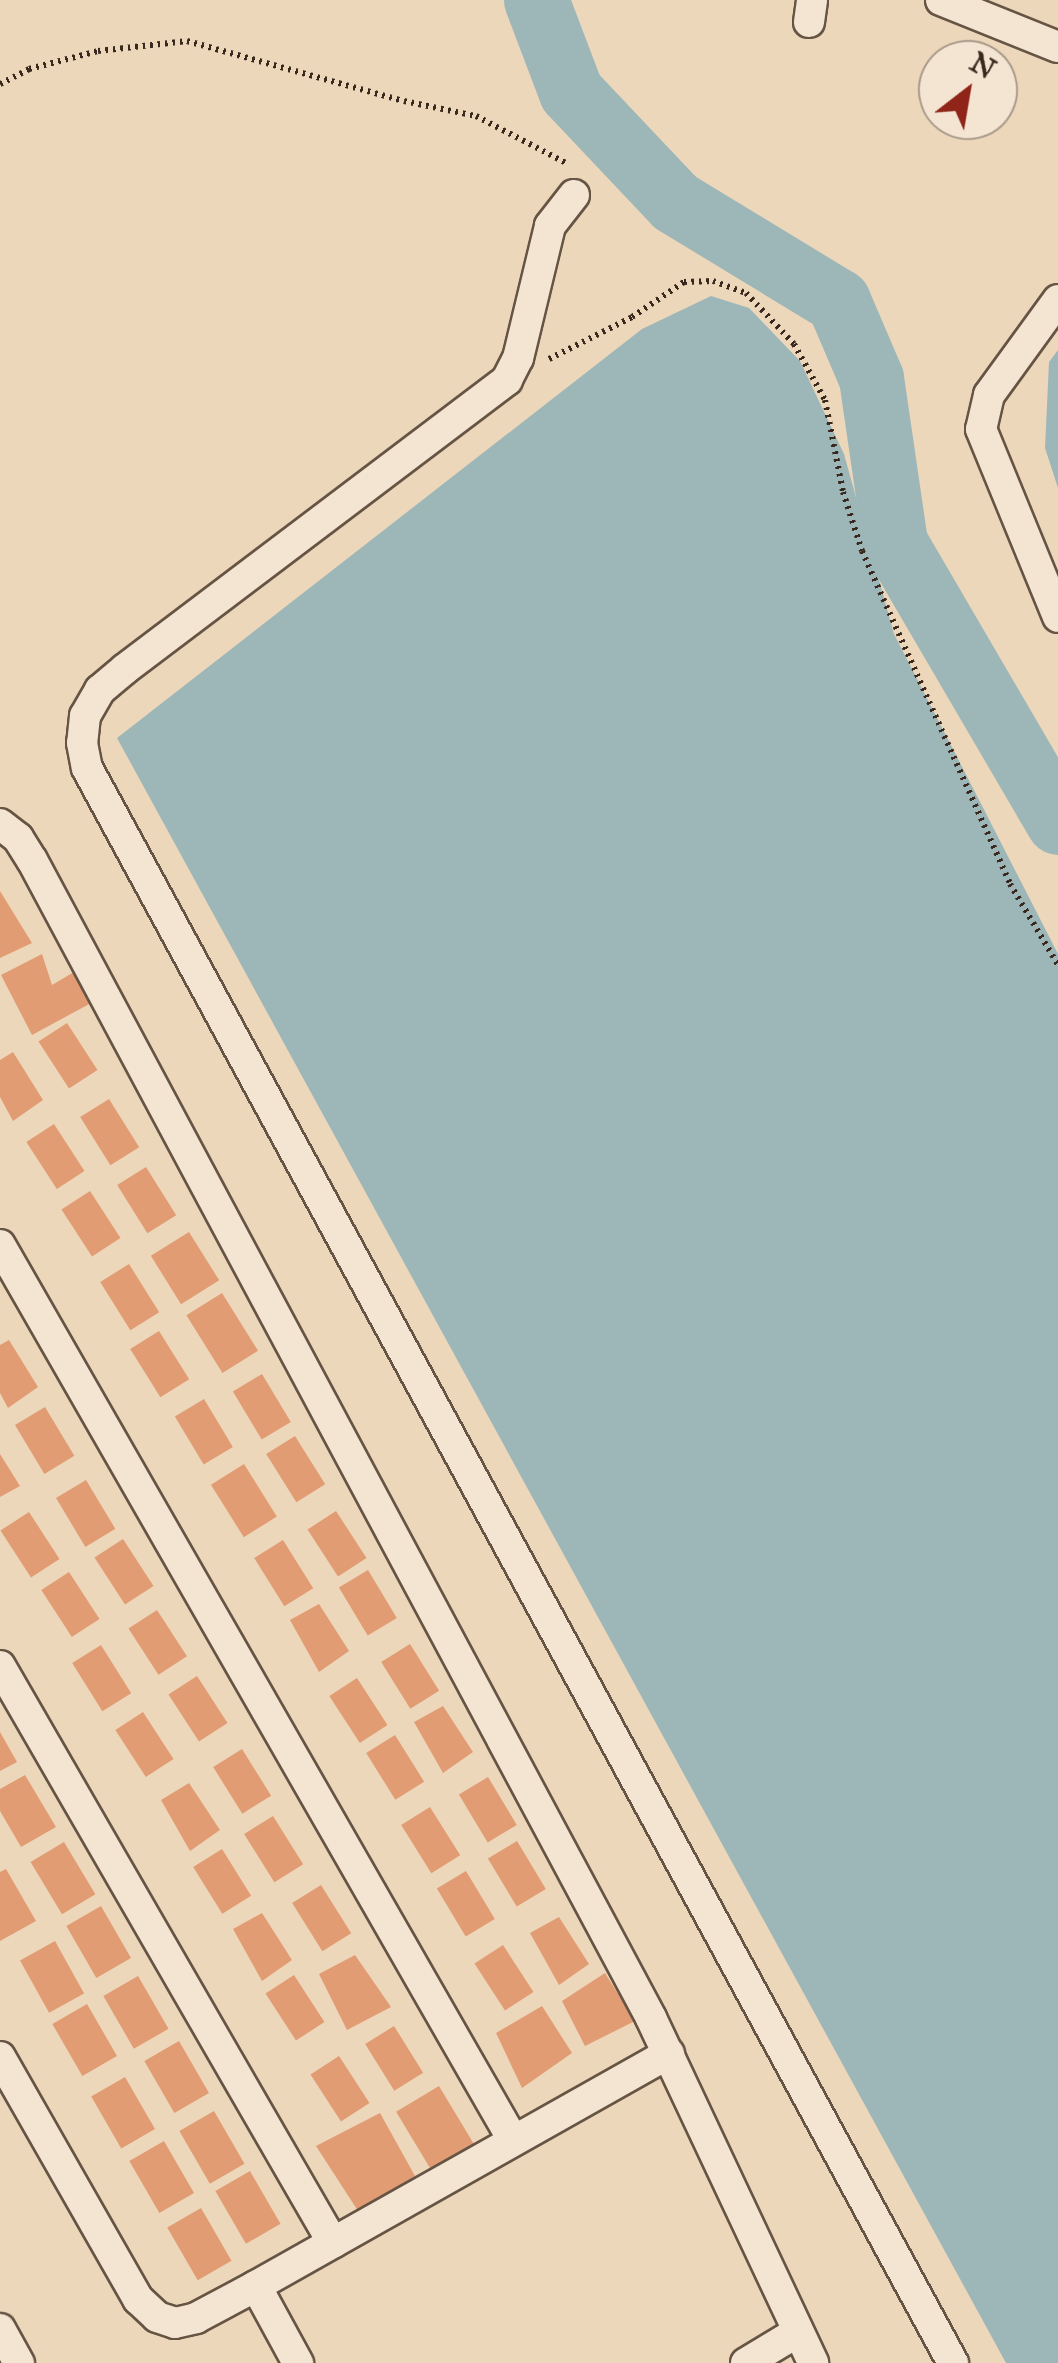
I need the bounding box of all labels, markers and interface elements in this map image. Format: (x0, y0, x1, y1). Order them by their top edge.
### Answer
north arrow (918, 40, 1018, 140)
text: N (963, 44, 1002, 87)

